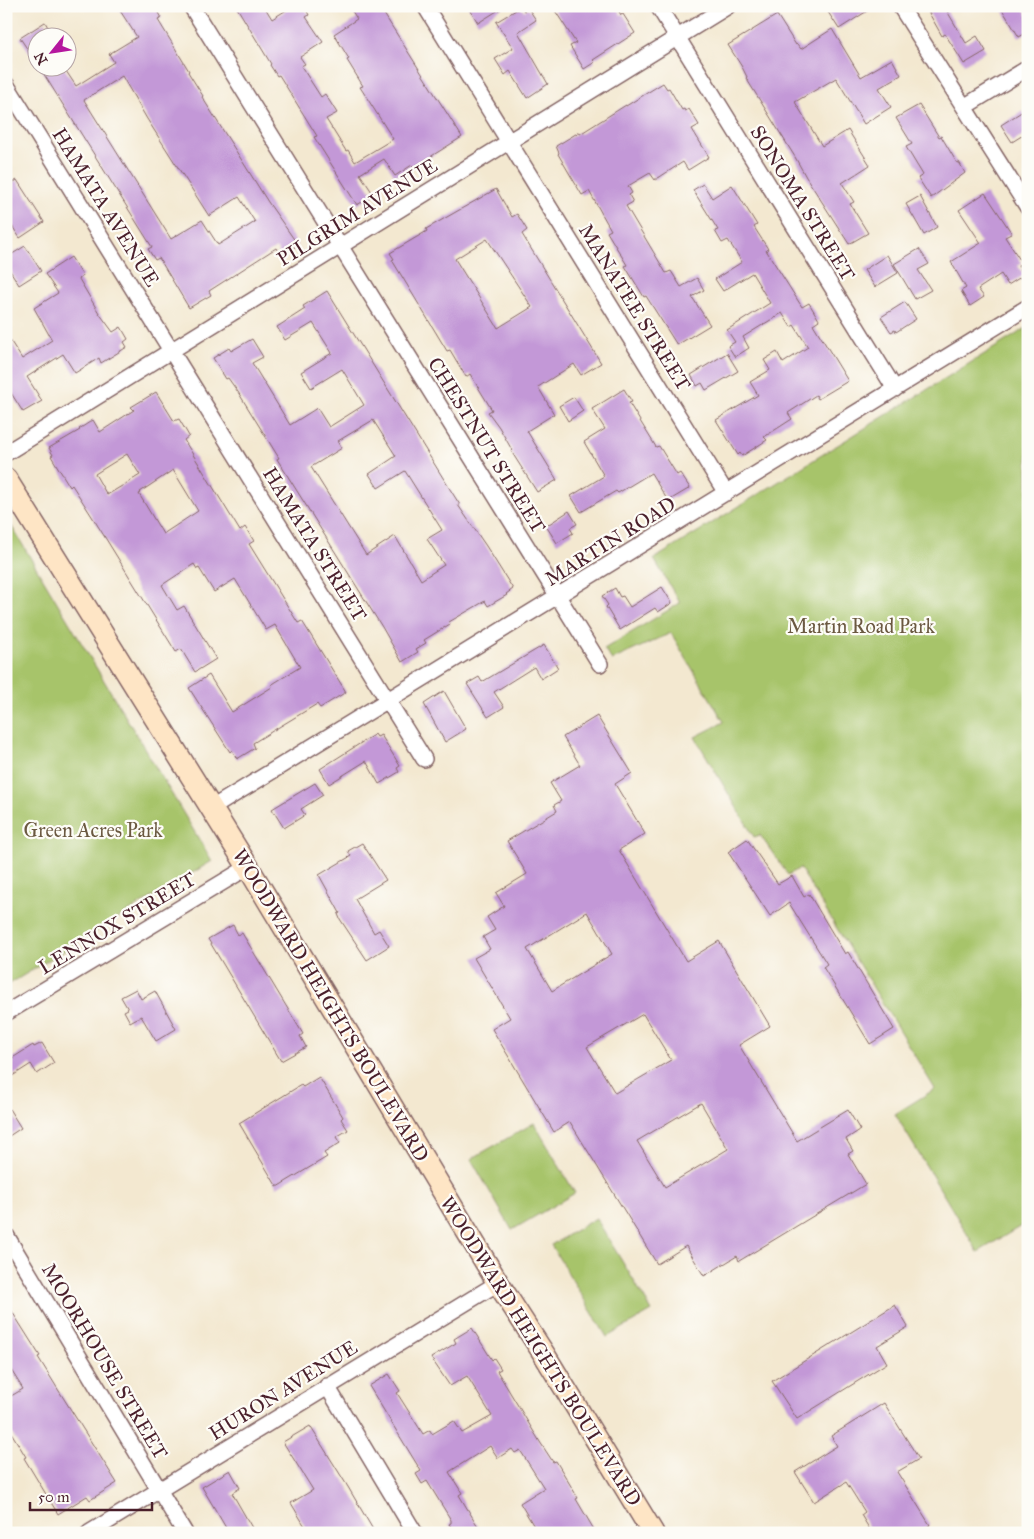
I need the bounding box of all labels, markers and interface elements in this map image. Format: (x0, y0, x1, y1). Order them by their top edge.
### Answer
north arrow (28, 28, 78, 78)
text: N (31, 49, 52, 68)
street label: SONOMA STREET (746, 121, 861, 285)
street label: HAMATA AVENUE (47, 123, 165, 291)
street label: PILGRIM AVENUE (273, 153, 441, 271)
street label: MANATEE STREET (574, 219, 696, 395)
street label: CHESTNUT STREET (423, 353, 551, 538)
street label: HAMATA STREET (258, 463, 372, 626)
street label: MARTIN ROAD (540, 491, 680, 591)
park label: Martin Road Park (787, 614, 935, 638)
park label: Green Acres Park (23, 818, 163, 842)
street label: WOODWARD HEIGHTS BOULEVARD (228, 844, 434, 1166)
street label: LENNOX STREET (34, 866, 200, 979)
street label: WOODWARD HEIGHTS BOULEVARD (435, 1192, 647, 1510)
street label: MOORHOUSE STREET (37, 1259, 173, 1464)
street label: HURON AVENUE (204, 1335, 362, 1445)
scale bar (30, 1479, 152, 1511)
text: 50 m (38, 1488, 70, 1506)

